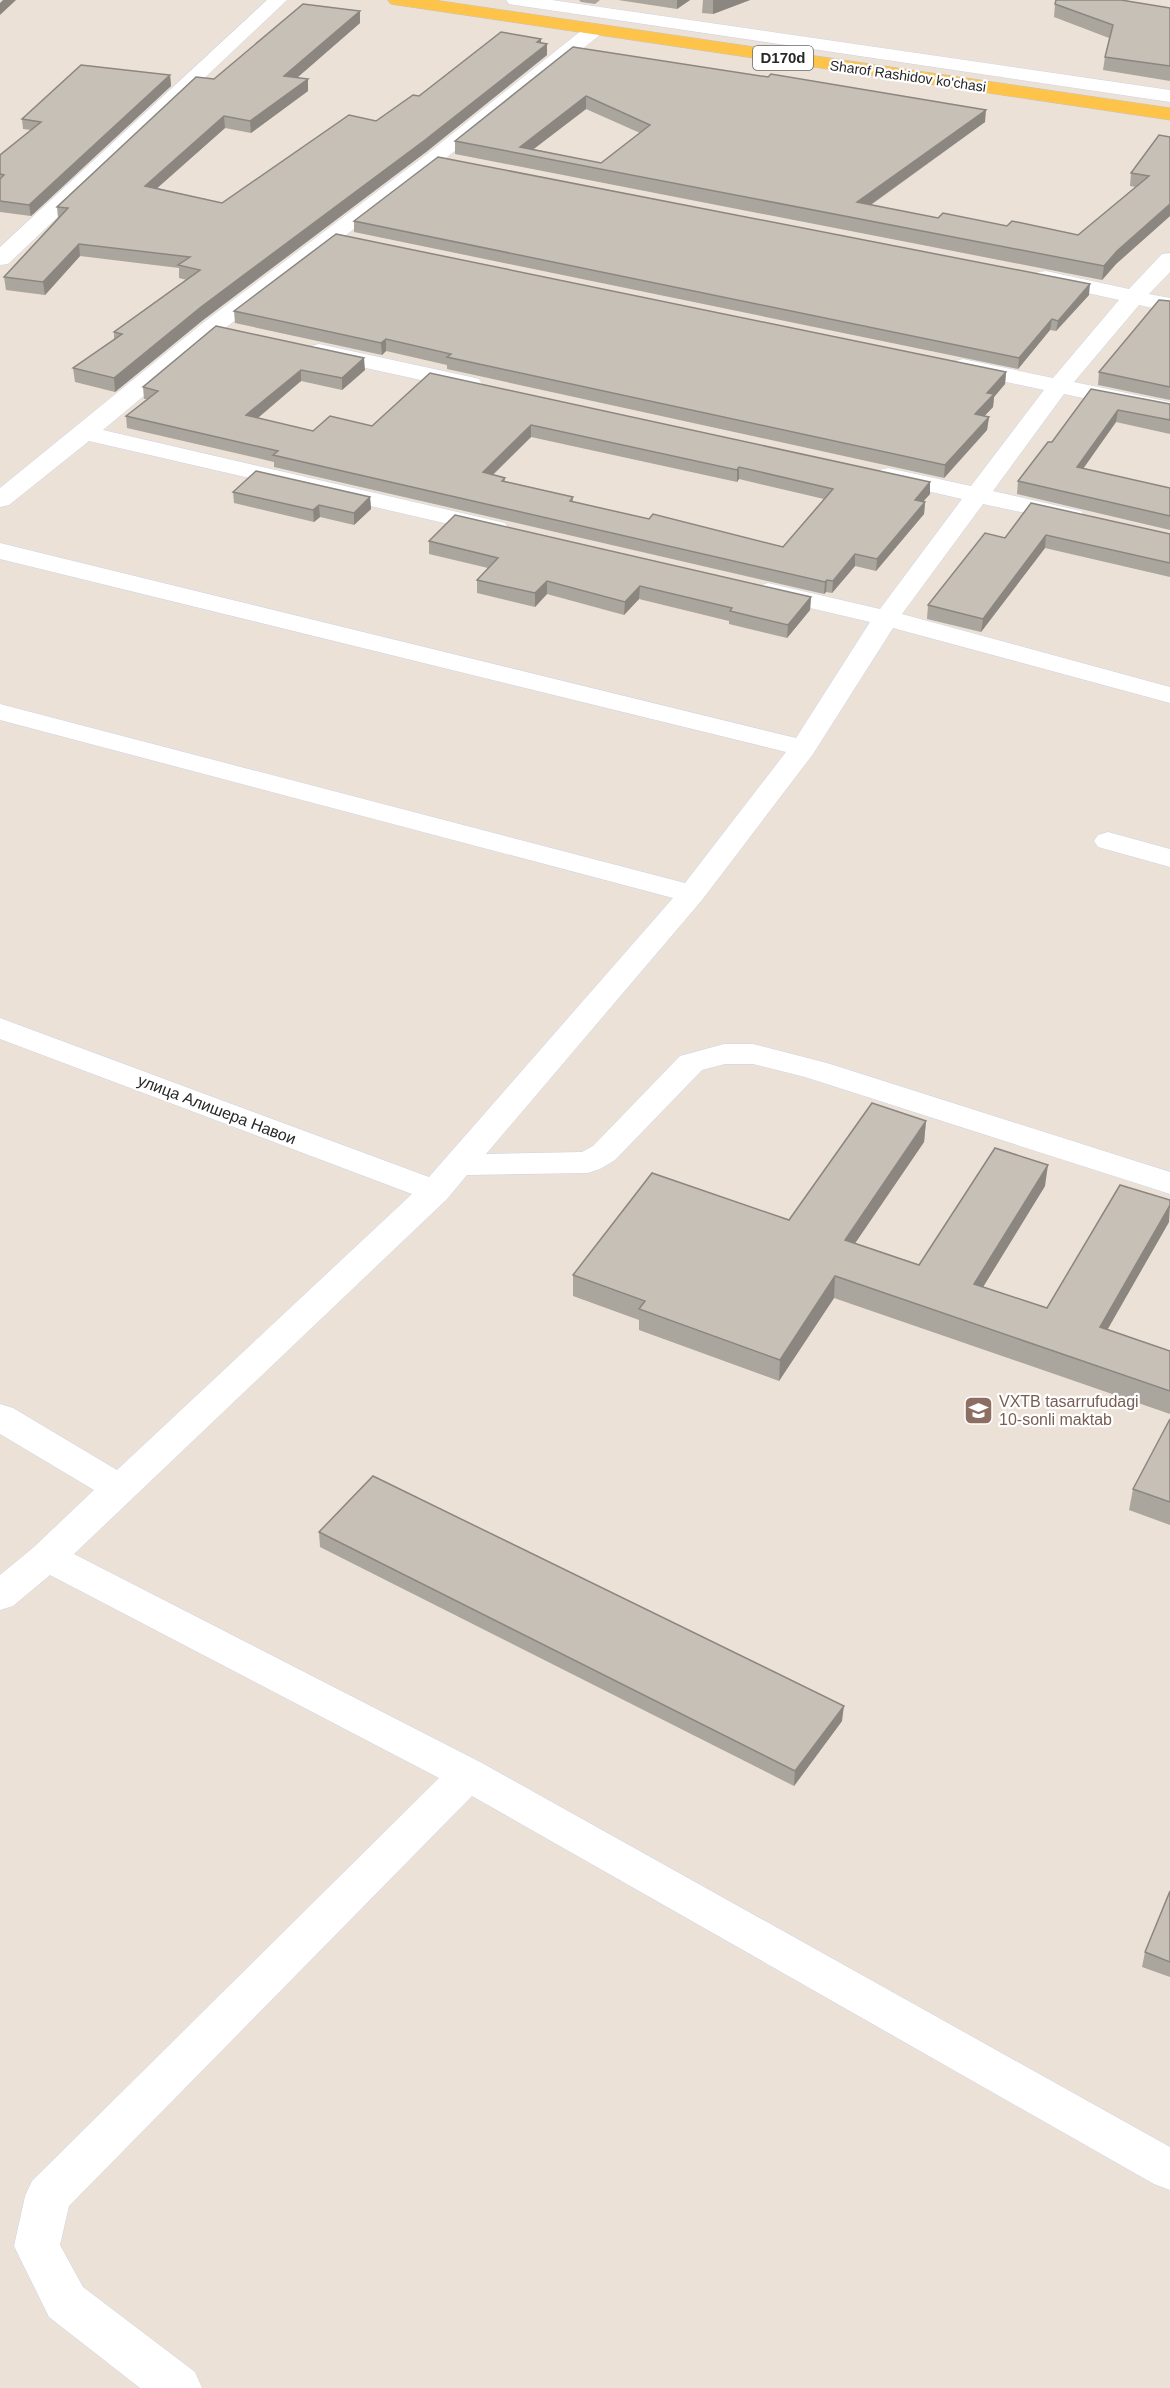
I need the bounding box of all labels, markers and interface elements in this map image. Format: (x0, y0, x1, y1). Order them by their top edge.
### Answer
road number: D170d (753, 46, 813, 70)
street label: Sharof Rashidov ko'chasi (829, 57, 987, 95)
street label: улица Алишера Навои (135, 1071, 298, 1147)
place label: VXTB tasarrufudagi 10-sonli maktab (999, 1393, 1139, 1428)
school or university icon: VXTB tasarrufudagi 10-sonli maktab (962, 1394, 994, 1426)

